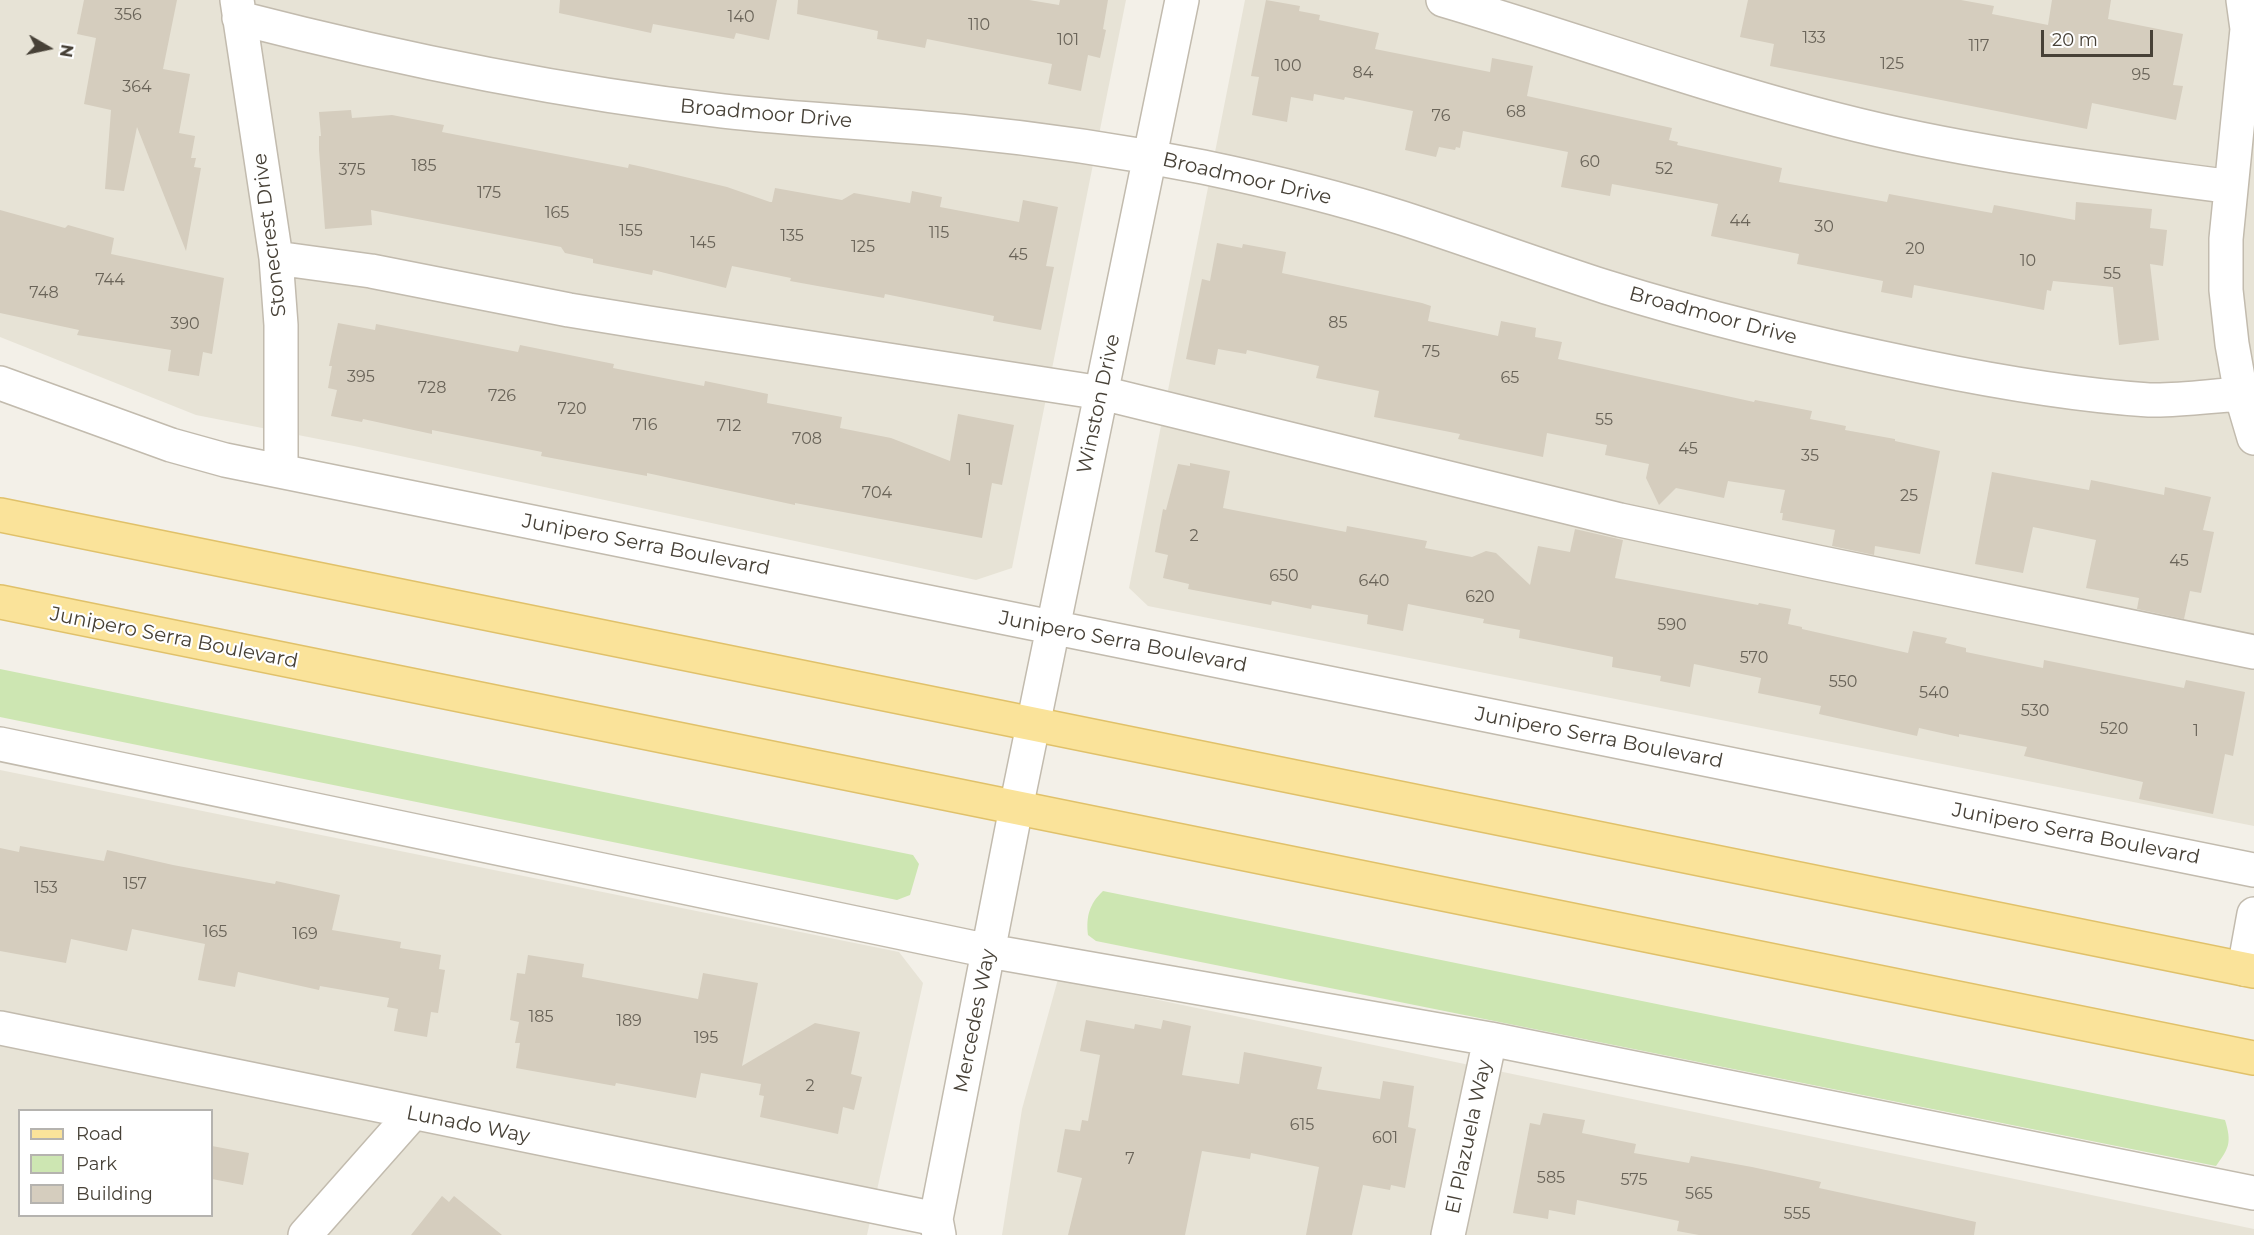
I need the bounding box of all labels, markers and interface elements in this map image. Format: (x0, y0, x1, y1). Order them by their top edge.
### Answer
house number: 356 (114, 5, 142, 25)
house number: 140 (728, 7, 754, 27)
house number: 110 (968, 15, 990, 35)
north arrow (18, 18, 78, 78)
scale bar (2044, 18, 2156, 56)
house number: 133 (1802, 28, 1826, 48)
text: 20 m (2052, 29, 2098, 51)
house number: 101 (1057, 30, 1079, 50)
house number: 117 (1969, 36, 1989, 56)
text: N (56, 43, 77, 59)
house number: 125 (1880, 54, 1904, 74)
house number: 100 (1275, 56, 1301, 76)
house number: 84 (1353, 63, 1373, 83)
house number: 95 (2132, 65, 2150, 85)
house number: 364 (122, 77, 152, 97)
street label: Broadmoor Drive (679, 95, 853, 133)
house number: 68 (1506, 102, 1526, 122)
house number: 76 (1432, 106, 1450, 126)
street label: Broadmoor Drive (1160, 148, 1334, 210)
street label: Stonecrest Drive (248, 152, 292, 318)
house number: 60 (1580, 152, 1600, 172)
house number: 185 (411, 156, 437, 176)
house number: 52 (1655, 159, 1673, 179)
house number: 375 (339, 160, 365, 180)
house number: 175 (477, 183, 501, 203)
house number: 165 (545, 203, 569, 223)
house number: 44 (1729, 211, 1751, 231)
house number: 30 (1814, 217, 1834, 237)
house number: 155 (619, 221, 643, 241)
house number: 115 (929, 223, 949, 243)
house number: 135 (780, 226, 804, 246)
house number: 145 (690, 233, 716, 253)
house number: 125 (851, 237, 875, 257)
house number: 20 (1905, 239, 1925, 259)
house number: 45 (1008, 245, 1028, 265)
house number: 10 (2020, 251, 2036, 271)
house number: 55 (2103, 264, 2121, 284)
house number: 744 (95, 270, 125, 290)
street label: Broadmoor Drive (1627, 282, 1799, 350)
house number: 748 (29, 283, 59, 303)
house number: 85 (1328, 313, 1348, 333)
house number: 390 (170, 314, 200, 334)
street label: Winston Drive (1073, 332, 1125, 476)
house number: 75 (1422, 342, 1440, 362)
house number: 395 (347, 367, 375, 387)
house number: 65 (1501, 368, 1519, 388)
house number: 728 (418, 378, 446, 398)
house number: 726 (488, 386, 516, 406)
house number: 720 (557, 399, 587, 419)
house number: 55 (1595, 410, 1613, 430)
house number: 716 (632, 415, 658, 435)
house number: 712 (717, 416, 741, 436)
house number: 708 (792, 429, 822, 449)
house number: 45 (1678, 439, 1698, 459)
house number: 35 (1801, 446, 1819, 466)
house number: 1 (966, 460, 972, 480)
house number: 704 (862, 483, 892, 503)
house number: 25 (1900, 486, 1918, 506)
street label: Junipero Serra Boulevard (520, 509, 772, 581)
house number: 2 (1189, 526, 1199, 546)
house number: 45 (2169, 551, 2189, 571)
house number: 650 (1269, 566, 1299, 586)
house number: 640 (1359, 571, 1389, 591)
house number: 620 (1465, 587, 1495, 607)
street label: Junipero Serra Boulevard (48, 602, 300, 674)
street label: Junipero Serra Boulevard (997, 606, 1249, 678)
house number: 590 (1657, 615, 1687, 635)
house number: 570 (1740, 648, 1768, 668)
house number: 550 (1829, 672, 1857, 692)
house number: 540 (1919, 683, 1949, 703)
house number: 530 (2021, 701, 2049, 721)
street label: Junipero Serra Boulevard (1473, 702, 1725, 774)
house number: 520 (2100, 719, 2128, 739)
house number: 1 (2193, 721, 2199, 741)
street label: Junipero Serra Boulevard (1950, 798, 2202, 870)
house number: 157 (123, 874, 147, 894)
house number: 153 (34, 878, 58, 898)
house number: 165 (203, 922, 227, 942)
house number: 169 (292, 924, 318, 944)
street label: Mercedes Way (949, 947, 1001, 1095)
house number: 185 (528, 1007, 554, 1027)
house number: 189 (616, 1011, 642, 1031)
house number: 195 (694, 1028, 718, 1048)
street label: El Plazuela Way (1441, 1058, 1497, 1216)
house number: 2 (805, 1076, 815, 1096)
street label: Lunado Way (404, 1101, 532, 1149)
legend (18, 1109, 213, 1217)
house number: 615 (1290, 1115, 1314, 1135)
text: Road (76, 1123, 123, 1145)
house number: 601 (1372, 1128, 1398, 1148)
house number: 7 (1125, 1149, 1135, 1169)
text: Park (76, 1153, 117, 1175)
house number: 585 (1537, 1168, 1565, 1188)
house number: 575 (1620, 1170, 1648, 1190)
text: Building (76, 1183, 153, 1205)
house number: 565 (1685, 1184, 1713, 1204)
house number: 555 (1783, 1204, 1811, 1224)

